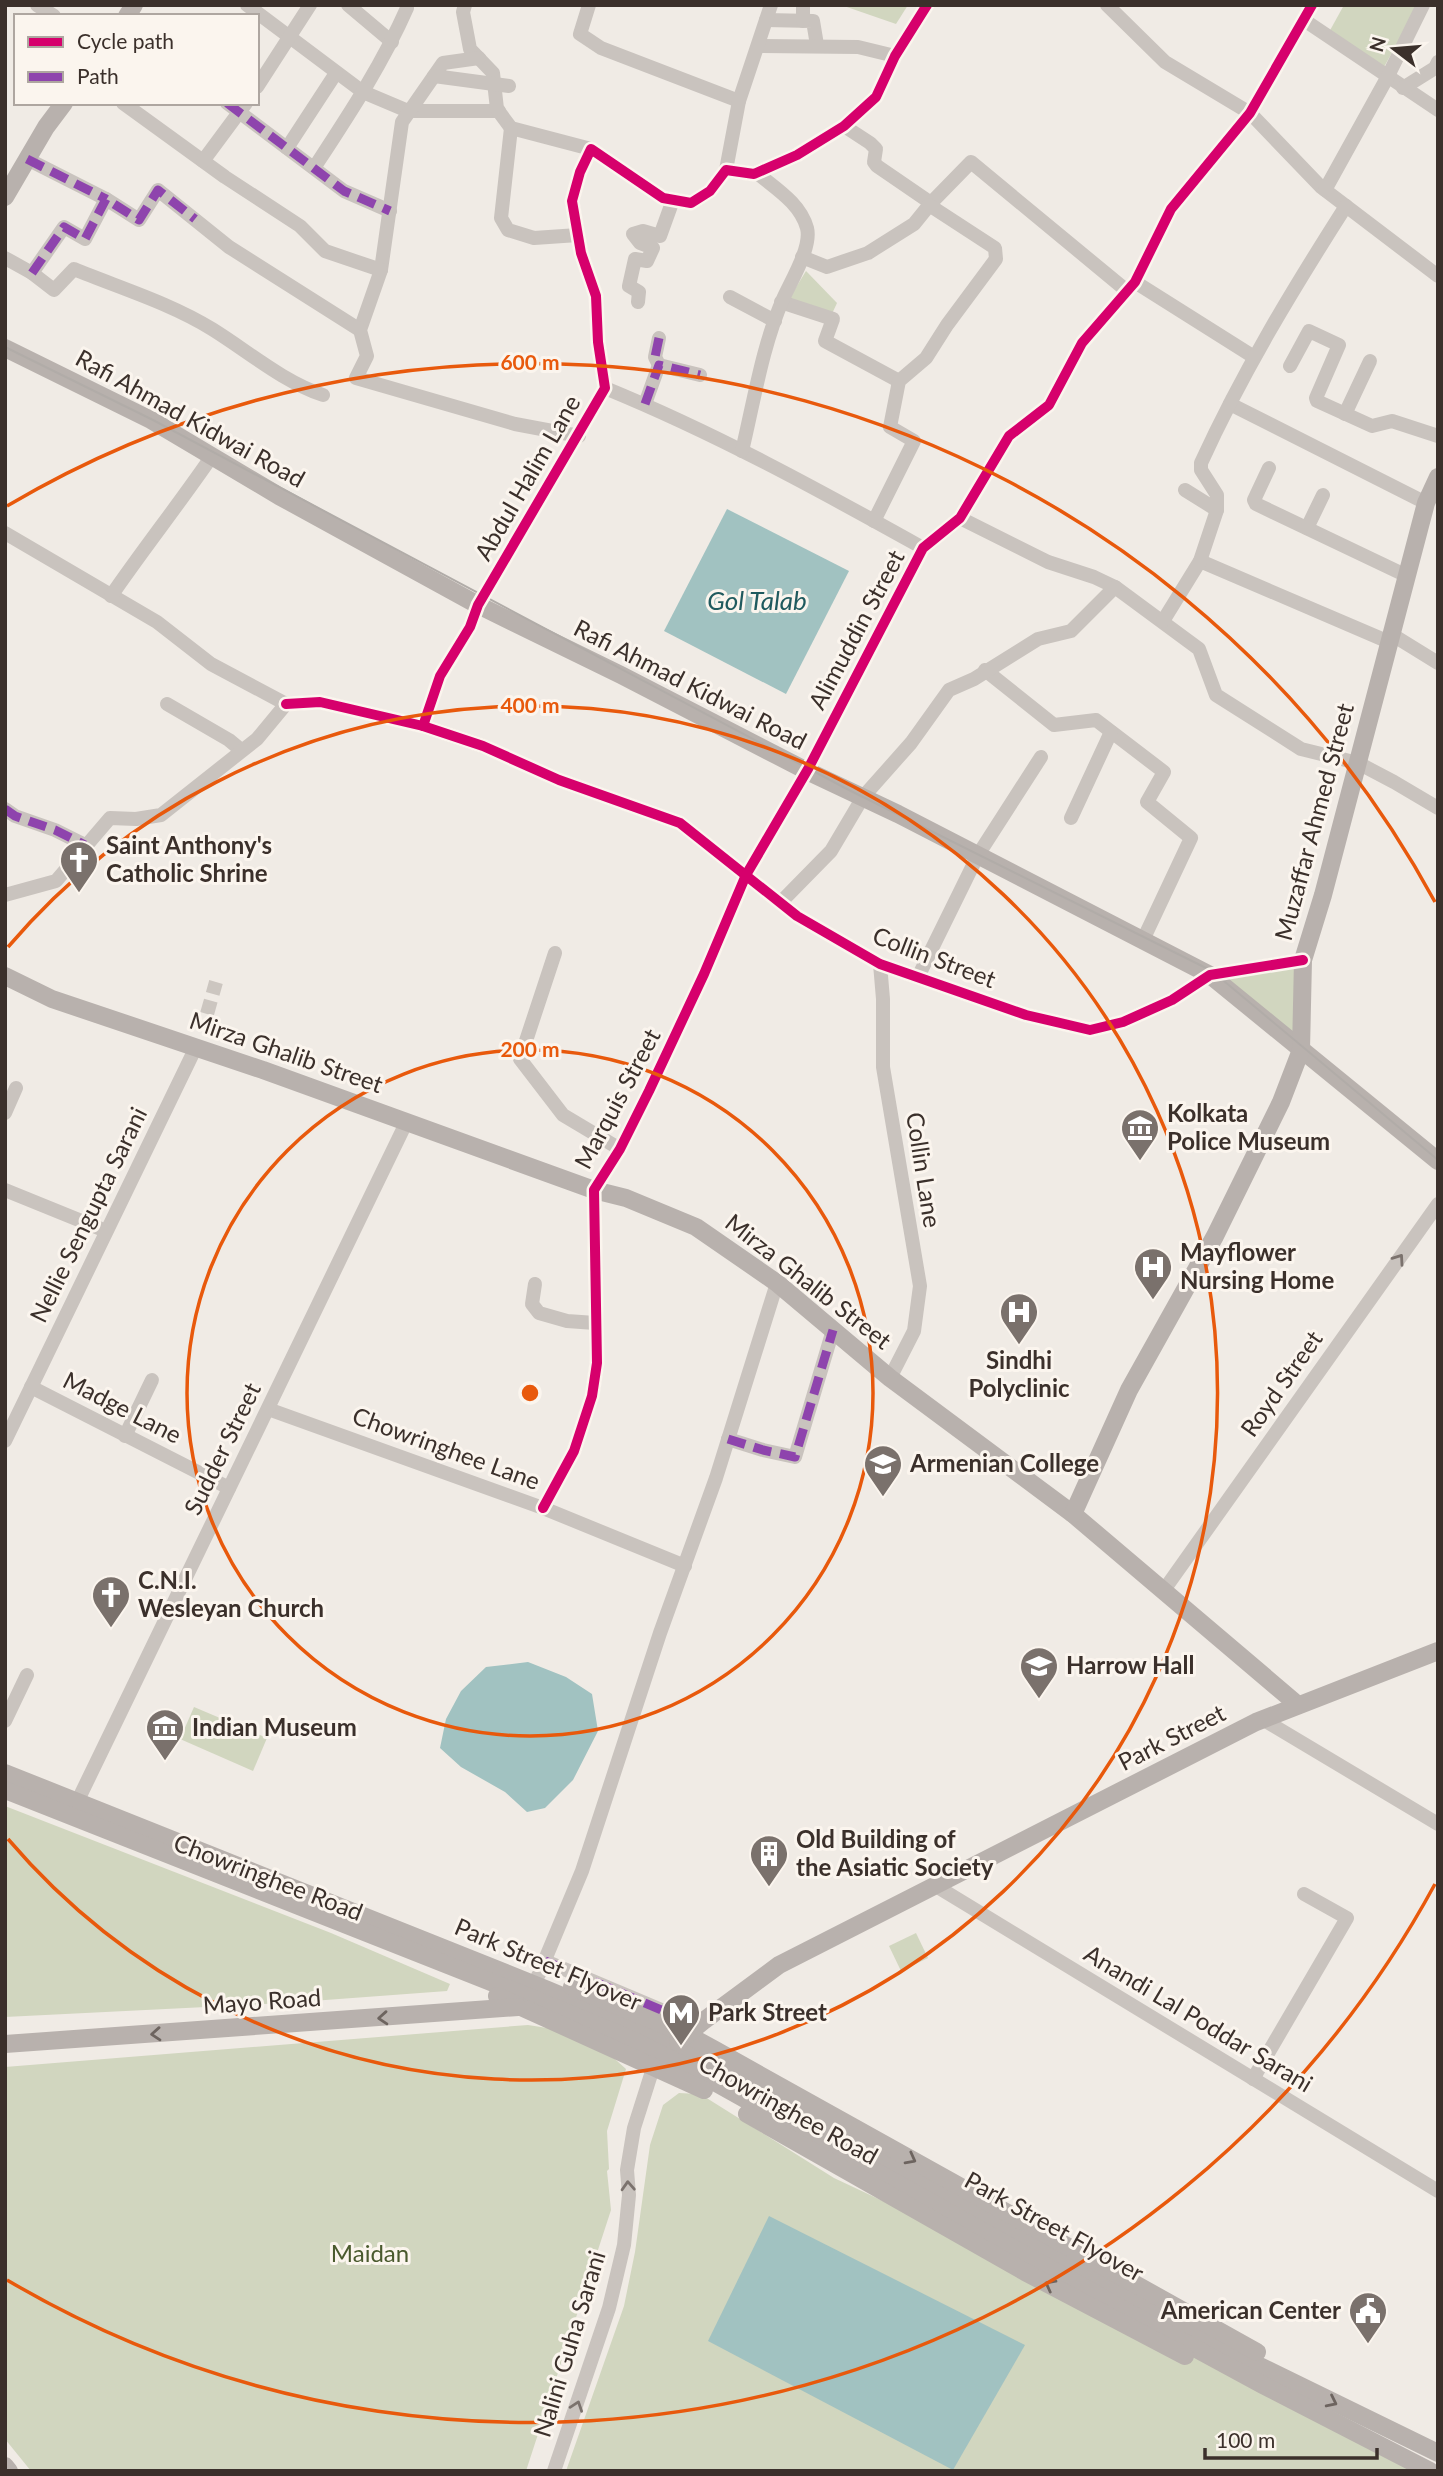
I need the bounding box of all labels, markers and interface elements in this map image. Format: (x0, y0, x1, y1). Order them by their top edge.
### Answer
legend (14, 14, 259, 105)
north arrow (1359, 14, 1429, 84)
text: Cycle path (77, 28, 174, 53)
text: N (1364, 34, 1390, 54)
text: Path (77, 63, 119, 88)
street label: Rafi Ahmad Kidwai Road (71, 343, 310, 493)
text: 600 m (500, 349, 560, 374)
street label: Abdul Halim Lane (468, 390, 586, 565)
street label: Alimuddin Street (802, 544, 910, 714)
water label: Gol Talab (707, 584, 807, 616)
street label: Rafi Ahmad Kidwai Road (569, 612, 812, 755)
text: 400 m (500, 692, 560, 717)
street label: Muzaffar Ahmed Street (1268, 700, 1359, 943)
place label: Saint Anthony's Catholic Shrine (106, 830, 272, 887)
church icon: Saint Anthony's Catholic Shrine (58, 839, 100, 894)
street label: Collin Street (869, 920, 1000, 993)
street label: Mirza Ghalib Street (186, 1005, 387, 1098)
street label: Marquis Street (568, 1023, 666, 1173)
text: 200 m (500, 1036, 560, 1061)
place label: Kolkata Police Museum (1167, 1098, 1330, 1155)
street label: Nellie Sengupta Sarani (23, 1102, 152, 1327)
museum icon: Kolkata Police Museum (1119, 1107, 1161, 1162)
street label: Collin Lane (901, 1110, 948, 1229)
street label: Mirza Ghalib Street (720, 1207, 898, 1355)
place label: Mayflower Nursing Home (1180, 1237, 1334, 1294)
hospital icon: Mayflower Nursing Home (1132, 1246, 1174, 1301)
one-way arrow (1391, 1254, 1403, 1267)
hospital icon: Sindhi Polyclinic (998, 1291, 1040, 1346)
street label: Royd Street (1234, 1324, 1328, 1442)
place label: Sindhi Polyclinic (968, 1345, 1070, 1402)
street label: Madge Lane (59, 1365, 187, 1449)
street label: Sudder Street (177, 1377, 266, 1519)
centre of rings (518, 1381, 542, 1405)
street label: Chowringhee Lane (349, 1400, 544, 1495)
school or university icon: Armenian College (862, 1443, 904, 1498)
place label: Armenian College (909, 1448, 1099, 1477)
place label: C.N.I. Wesleyan Church (138, 1565, 324, 1622)
church icon: C.N.I. Wesleyan Church (90, 1574, 132, 1629)
school or university icon: Harrow Hall (1018, 1645, 1060, 1700)
place label: Harrow Hall (1066, 1650, 1194, 1679)
street label: Park Street (1113, 1697, 1230, 1776)
museum icon: Indian Museum (144, 1707, 186, 1762)
place label: Indian Museum (192, 1712, 357, 1741)
place label: Old Building of the Asiatic Society (796, 1824, 994, 1881)
street label: Chowringhee Road (170, 1827, 367, 1926)
building icon: Old Building of the Asiatic Society (748, 1833, 790, 1888)
street label: Park Street Flyover (451, 1911, 647, 2016)
street label: Anandi Lal Poddar Sarani (1079, 1938, 1318, 2097)
street label: Mayo Road (202, 1982, 322, 2019)
metro station icon: Park Street (660, 1992, 702, 2047)
place label: Park Street (708, 1997, 827, 2026)
one-way arrow (377, 2010, 388, 2025)
one-way arrow (151, 2026, 162, 2041)
street label: Chowringhee Road (694, 2047, 883, 2170)
one-way arrow (904, 2151, 916, 2164)
street label: Park Street Flyover (960, 2164, 1150, 2287)
one-way arrow (621, 2180, 636, 2191)
park label: Maidan (331, 2238, 409, 2267)
street label: Nalini Guha Sarani (526, 2247, 611, 2440)
one-way arrow (1044, 2280, 1057, 2293)
public building icon: American Center (1347, 2290, 1389, 2345)
place label: American Center (1160, 2295, 1341, 2324)
one-way arrow (1325, 2394, 1337, 2408)
one-way arrow (569, 2401, 583, 2413)
scale bar (1205, 2416, 1376, 2460)
text: 100 m (1216, 2427, 1275, 2452)

